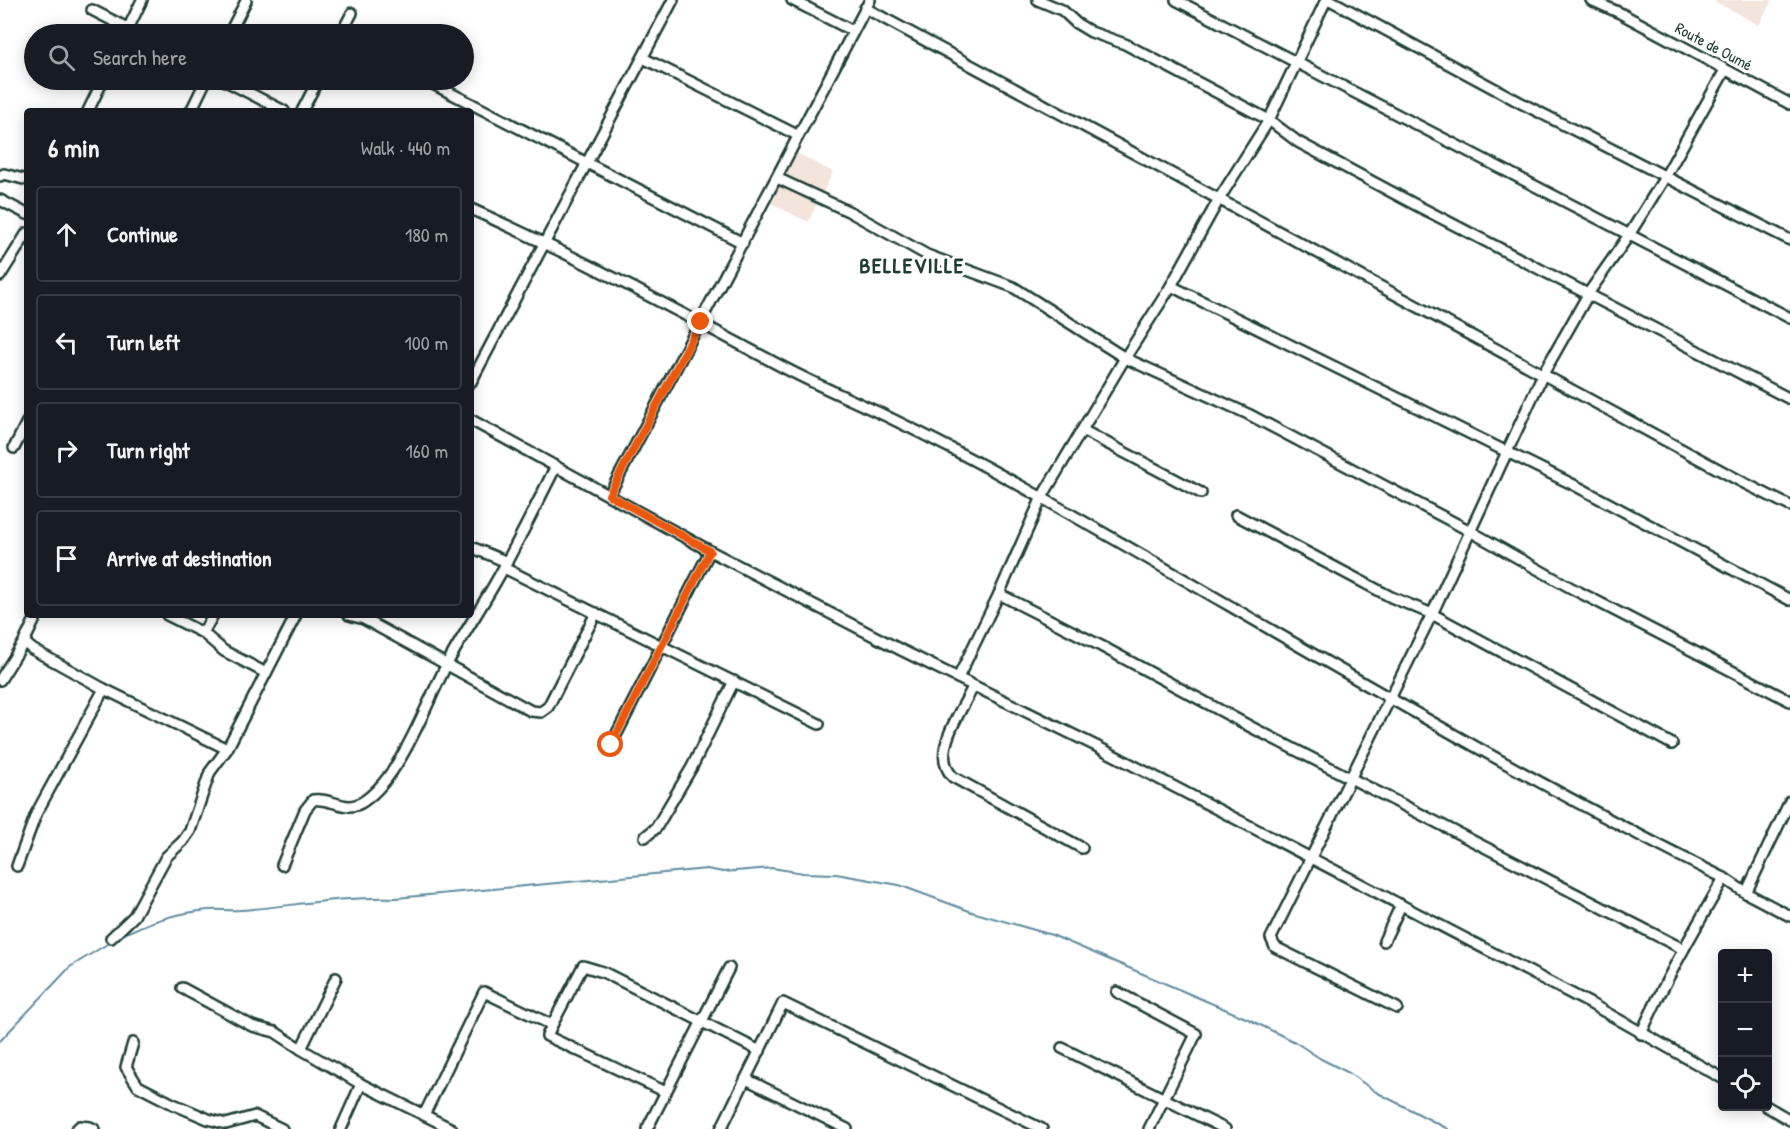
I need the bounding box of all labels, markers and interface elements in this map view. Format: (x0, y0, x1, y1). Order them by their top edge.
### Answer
street label: Route de Oumé (1672, 16, 1757, 76)
search box (24, 24, 474, 90)
icon: search (45, 41, 78, 74)
text: Search here (93, 42, 187, 72)
text: 6 min (48, 130, 100, 165)
text: Walk · 440 m (361, 134, 450, 161)
icon: ahead (50, 218, 83, 251)
text: Continue (107, 219, 178, 249)
text: 180 m (405, 221, 448, 248)
district label: BELLEVILLE (859, 250, 965, 280)
route end (687, 308, 713, 334)
icon: left (50, 326, 83, 359)
text: Turn left (107, 327, 180, 357)
text: 100 m (405, 329, 448, 356)
icon: right (50, 434, 83, 467)
text: Turn right (107, 435, 190, 465)
text: 160 m (406, 437, 448, 464)
icon: arrive (50, 542, 83, 575)
text: Arrive at destination (107, 543, 272, 573)
route start (597, 731, 623, 757)
map controls (1718, 949, 1772, 1111)
button: + (1718, 949, 1772, 1003)
button: − (1718, 1003, 1772, 1057)
button: locate (1718, 1057, 1772, 1111)

